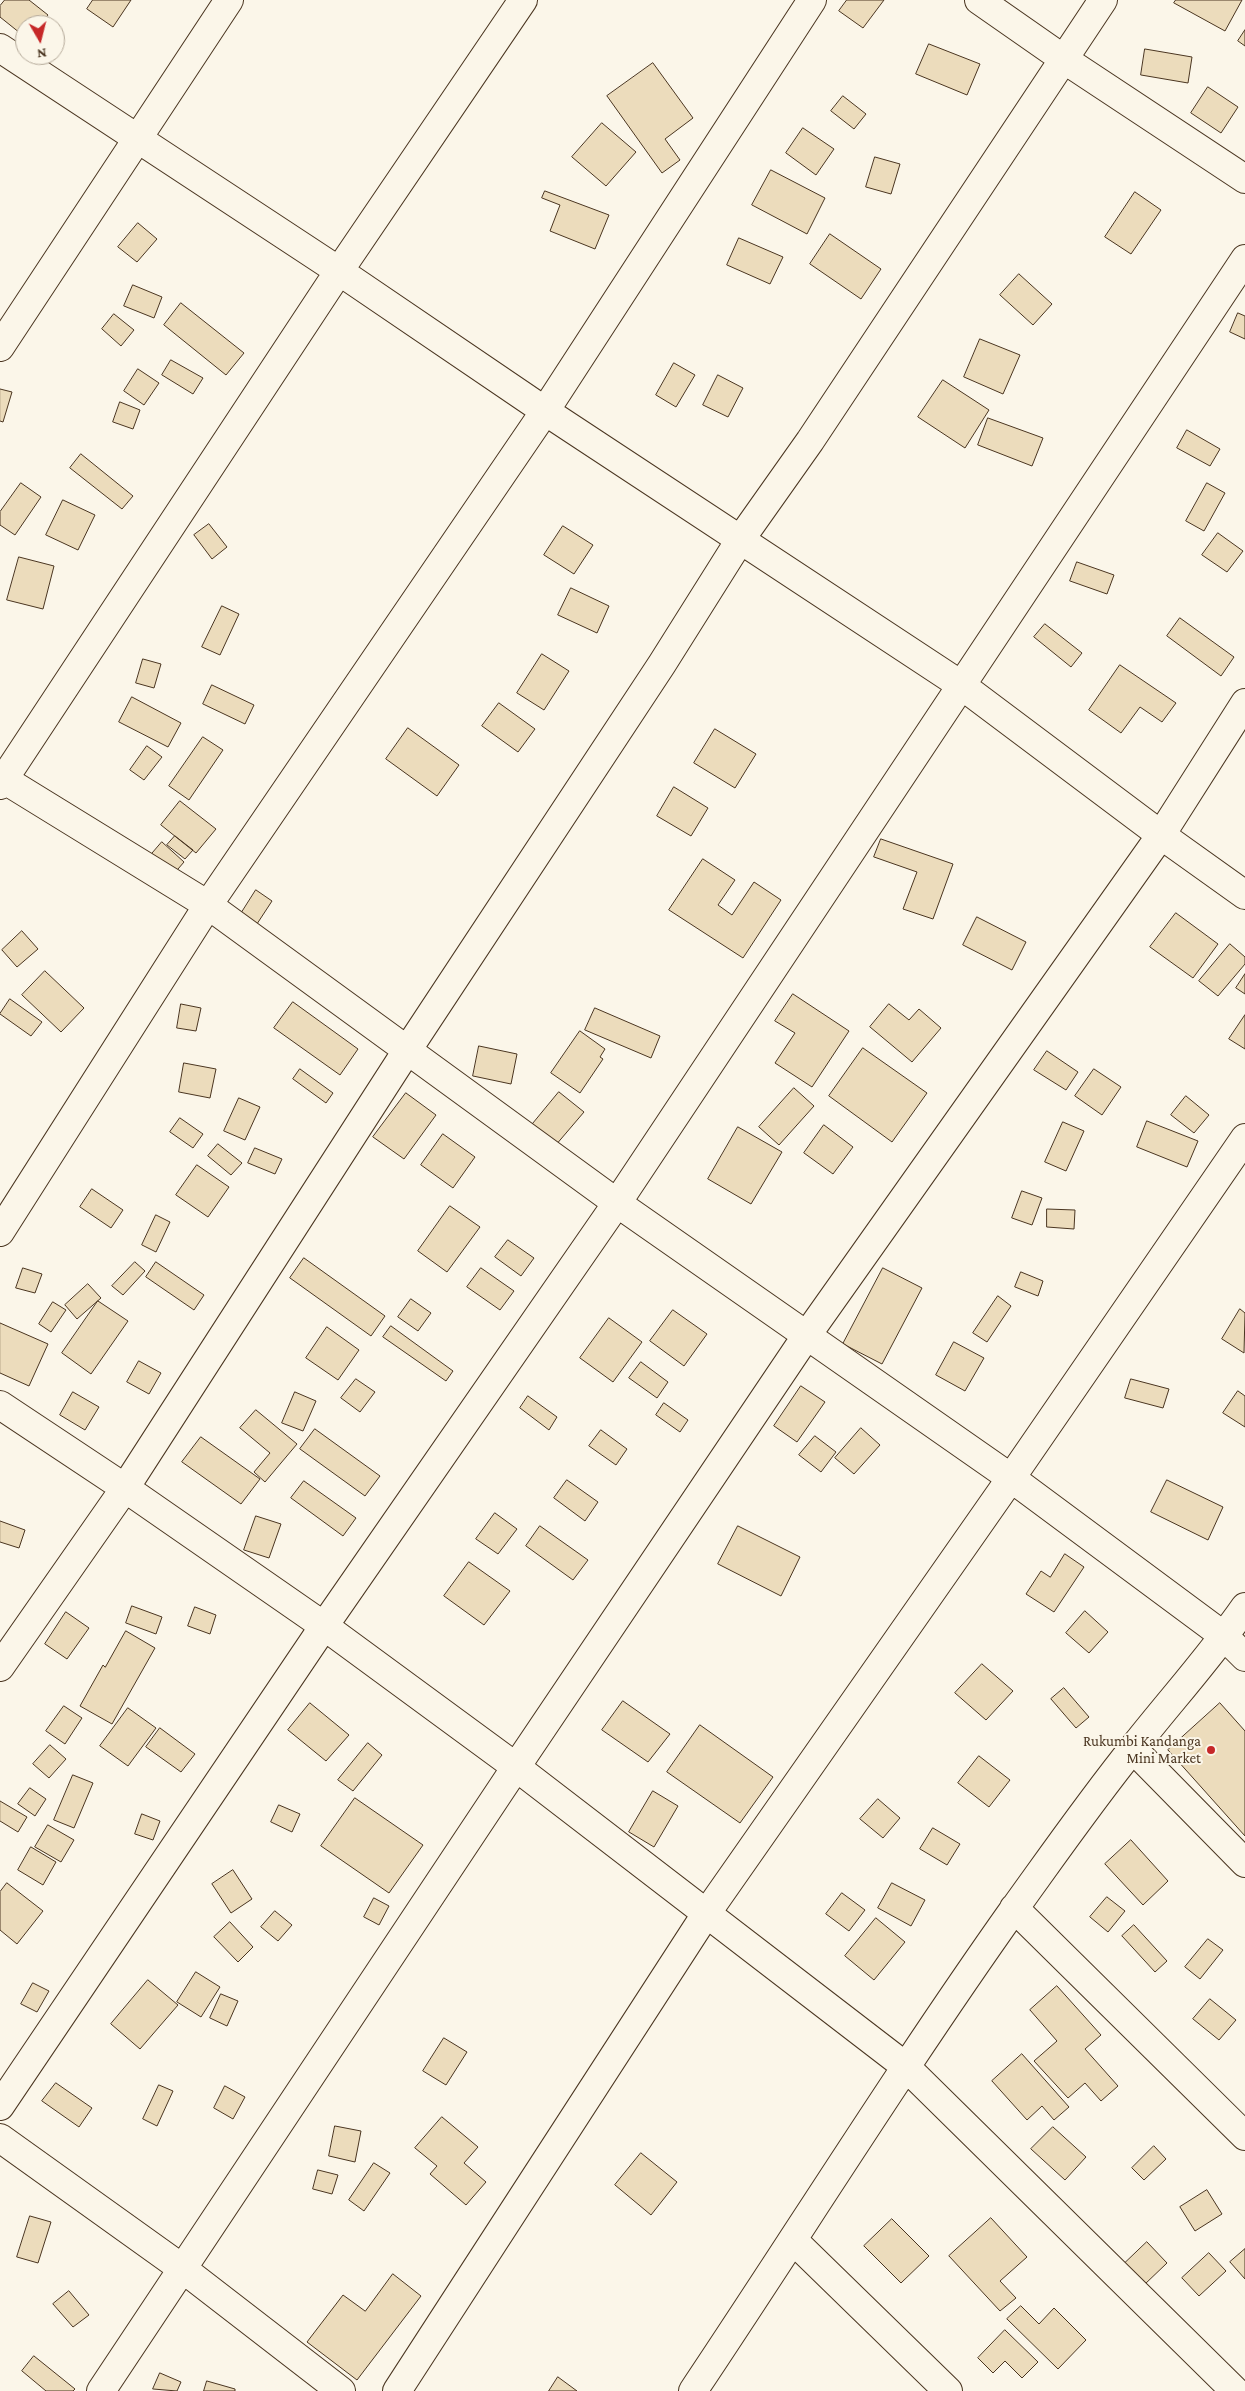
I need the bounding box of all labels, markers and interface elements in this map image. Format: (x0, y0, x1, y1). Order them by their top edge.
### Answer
north arrow (15, 15, 65, 65)
text: N (36, 45, 48, 62)
place label: Rukumbi Kandanga Mini Market (1083, 1732, 1201, 1767)
marker: Rukumbi Kandanga Mini Market (1205, 1744, 1217, 1756)

